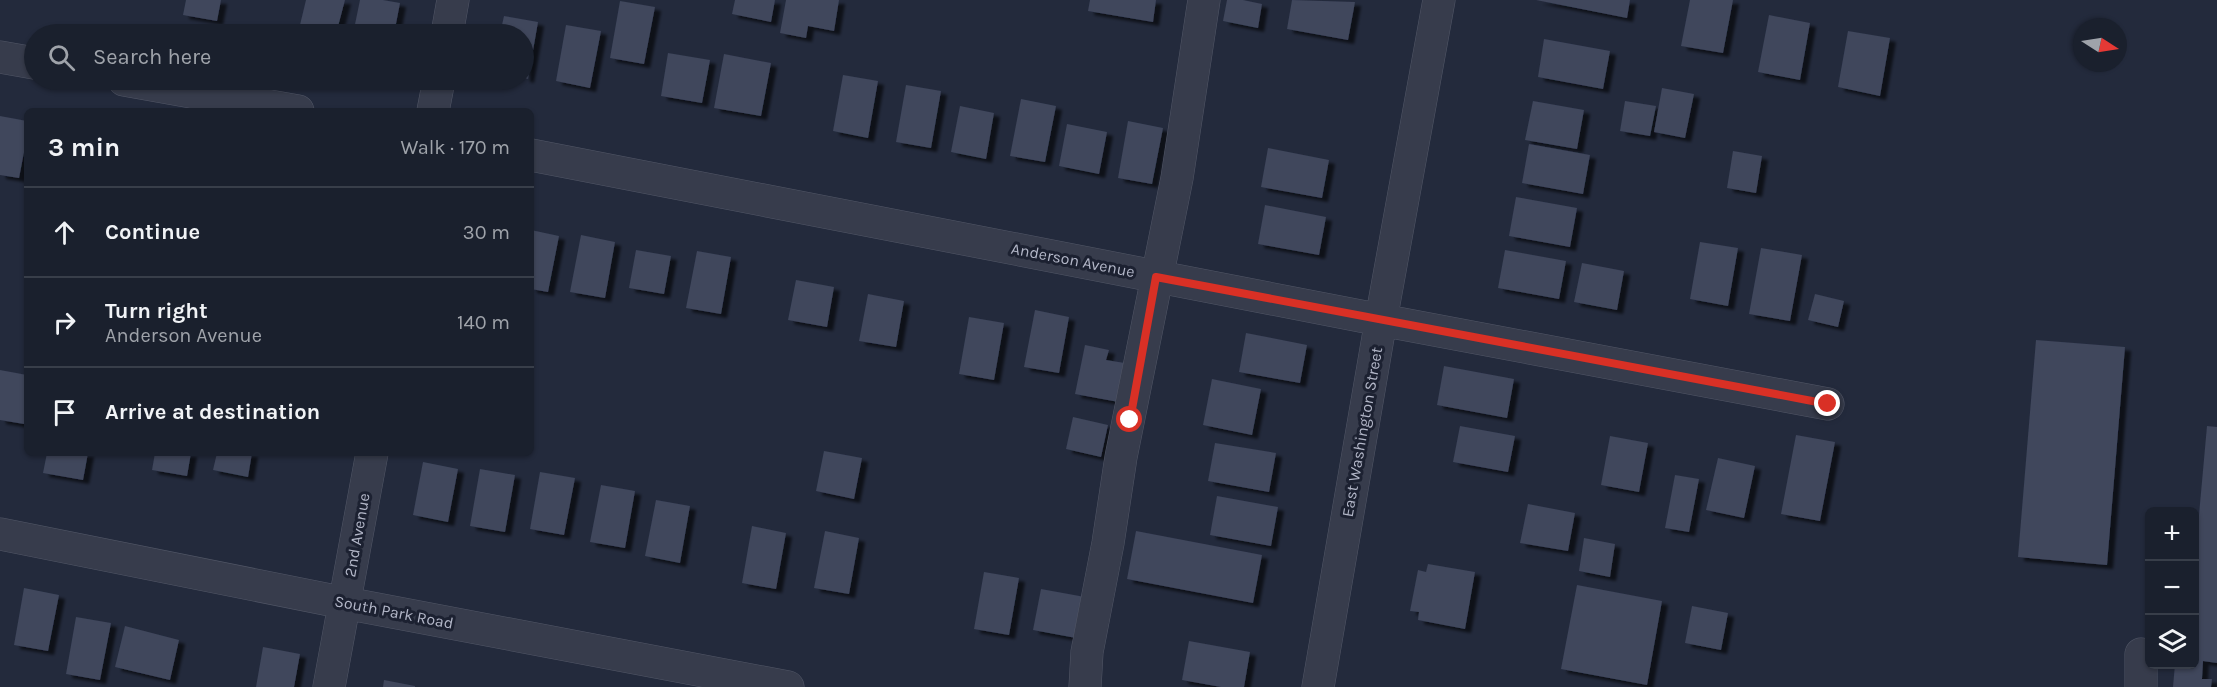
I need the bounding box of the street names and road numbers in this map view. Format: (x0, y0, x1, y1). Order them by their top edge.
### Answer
street label: Anderson Avenue (1010, 239, 1136, 281)
street label: East Washington Street (1338, 346, 1386, 518)
street label: 2nd Avenue (340, 492, 374, 578)
street label: South Park Road (333, 591, 455, 633)

